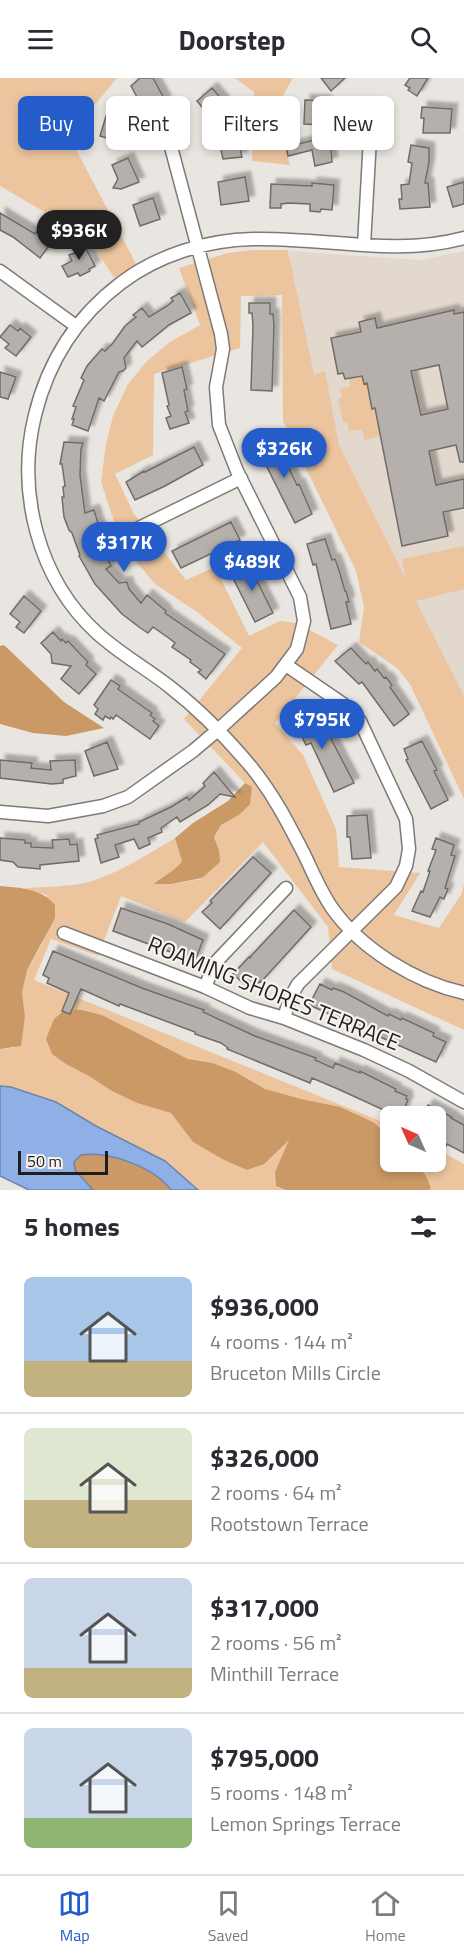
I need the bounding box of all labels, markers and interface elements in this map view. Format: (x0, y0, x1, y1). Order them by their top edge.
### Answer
text: Doorstep (178, 19, 286, 60)
icon: menu (24, 23, 57, 56)
icon: search (407, 23, 440, 56)
chip: Buy (18, 96, 94, 150)
chip: Rent (106, 96, 190, 150)
chip: Filters (202, 96, 300, 150)
chip: New (312, 96, 394, 150)
pin: $936K (37, 210, 121, 261)
text: $936K (51, 214, 107, 245)
pin: $326K (242, 428, 326, 479)
text: $326K (256, 432, 312, 463)
pin: $317K (82, 522, 166, 573)
text: $317K (96, 526, 152, 557)
pin: $489K (210, 541, 294, 592)
text: $489K (224, 545, 280, 576)
pin: $795K (280, 699, 364, 750)
text: $795K (294, 703, 350, 734)
street label: ROAMING SHORES TERRACE (143, 927, 405, 1059)
north arrow (380, 1106, 446, 1172)
map controls (380, 1106, 446, 1172)
scale bar (18, 1148, 108, 1176)
text: 50 m (27, 1149, 62, 1173)
text: 5 homes (24, 1207, 120, 1246)
icon: filters (407, 1210, 440, 1243)
text: $936,000 (210, 1287, 319, 1326)
icon: home (72, 1301, 144, 1373)
text: 4 rooms · 144 m² (210, 1326, 353, 1357)
text: Bruceton Mills Circle (210, 1357, 381, 1388)
text: $326,000 (210, 1438, 319, 1477)
icon: home (72, 1452, 144, 1524)
text: 2 rooms · 64 m² (210, 1477, 342, 1508)
text: Rootstown Terrace (210, 1508, 369, 1539)
text: $317,000 (210, 1588, 319, 1627)
icon: home (72, 1602, 144, 1674)
text: 2 rooms · 56 m² (210, 1627, 342, 1658)
text: Minthill Terrace (210, 1658, 339, 1689)
text: $795,000 (210, 1738, 319, 1777)
icon: home (72, 1752, 144, 1824)
text: 5 rooms · 148 m² (210, 1777, 353, 1808)
text: Lemon Springs Terrace (210, 1808, 401, 1839)
tab: Map (58, 1887, 91, 1947)
tab: Saved (208, 1887, 249, 1947)
tab: Home (365, 1887, 406, 1947)

